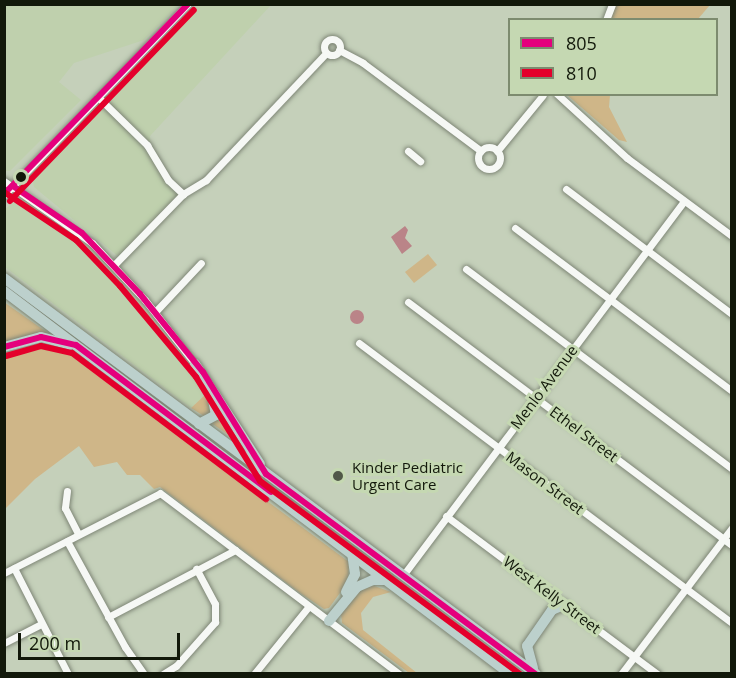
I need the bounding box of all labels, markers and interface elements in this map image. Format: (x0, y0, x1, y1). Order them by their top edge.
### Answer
legend (508, 18, 718, 96)
text: 805 (566, 31, 597, 55)
text: 810 (566, 61, 597, 85)
unlabelled marker (15, 171, 27, 183)
street label: Menlo Avenue (507, 342, 581, 432)
street label: Ethel Street (546, 402, 622, 466)
street label: Mason Street (502, 448, 588, 518)
place label: Kinder Pediatric Urgent Care (352, 458, 463, 493)
marker: Kinder Pediatric Urgent Care (329, 467, 347, 485)
street label: West Kelly Street (500, 553, 604, 637)
scale bar (21, 621, 183, 659)
text: 200 m (29, 631, 81, 655)

